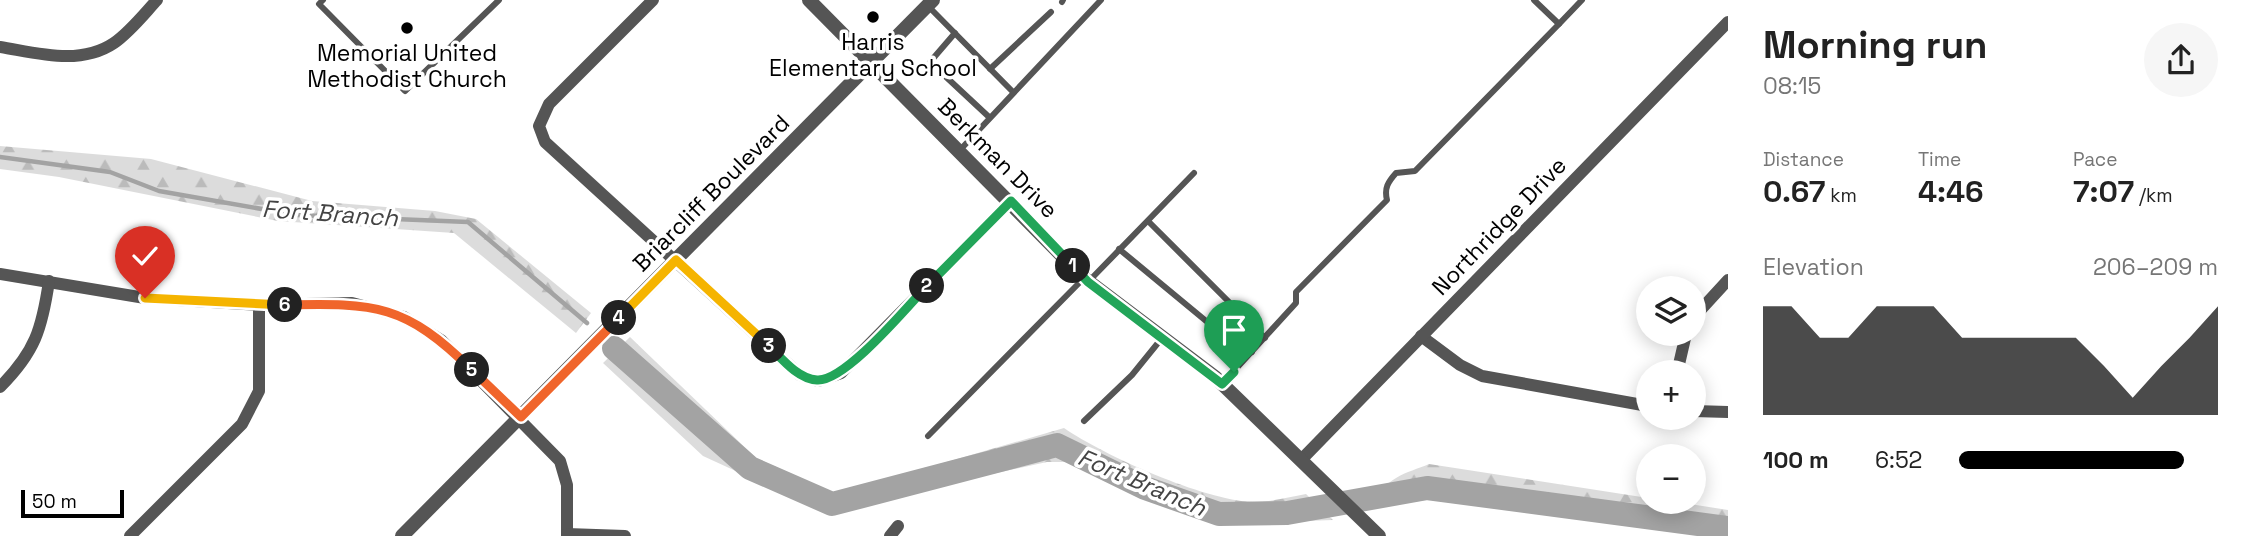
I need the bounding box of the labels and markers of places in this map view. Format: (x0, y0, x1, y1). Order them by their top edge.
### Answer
marker: Harris Elementary School (865, 9, 881, 25)
marker: Memorial United Methodist Church (399, 20, 415, 36)
place label: Harris Elementary School (769, 27, 977, 83)
place label: Memorial United Methodist Church (307, 38, 507, 94)
pin (115, 226, 175, 298)
pin: 1 (1056, 248, 1090, 284)
pin: 2 (909, 268, 944, 304)
pin: 6 (268, 288, 302, 322)
pin: 4 (602, 300, 636, 336)
pin (1204, 300, 1264, 372)
pin: 3 (752, 328, 786, 364)
pin: 5 (454, 352, 490, 388)

